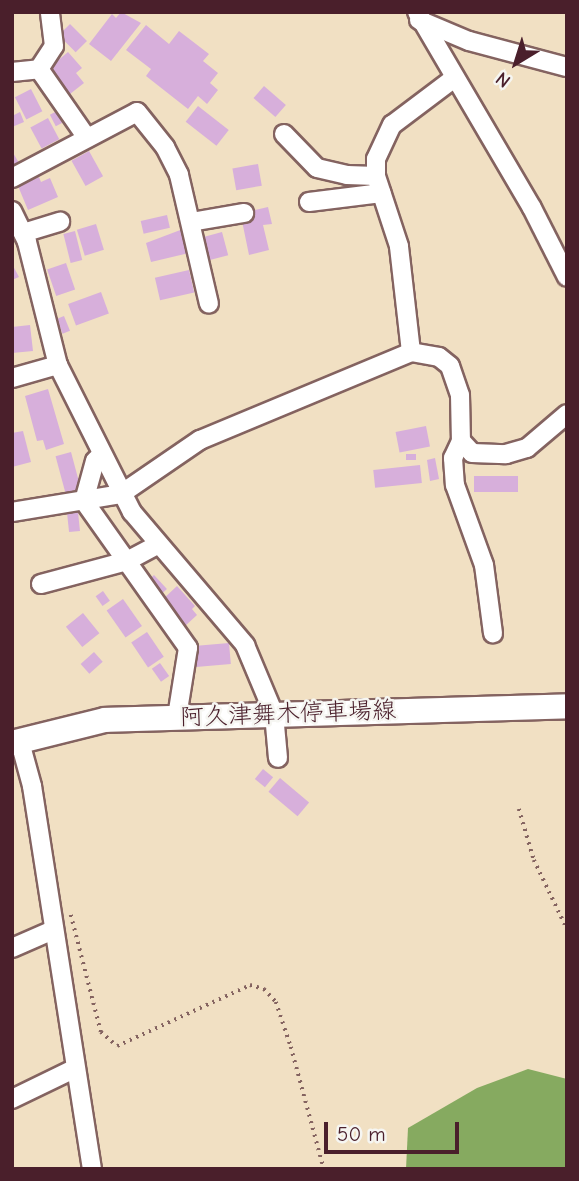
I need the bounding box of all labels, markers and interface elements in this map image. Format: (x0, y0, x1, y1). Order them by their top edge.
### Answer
north arrow (481, 28, 551, 98)
text: N (491, 67, 515, 92)
street label: 阿久津舞木停車場線 (180, 696, 396, 732)
scale bar (327, 1108, 462, 1152)
text: 50 m (337, 1122, 386, 1146)

